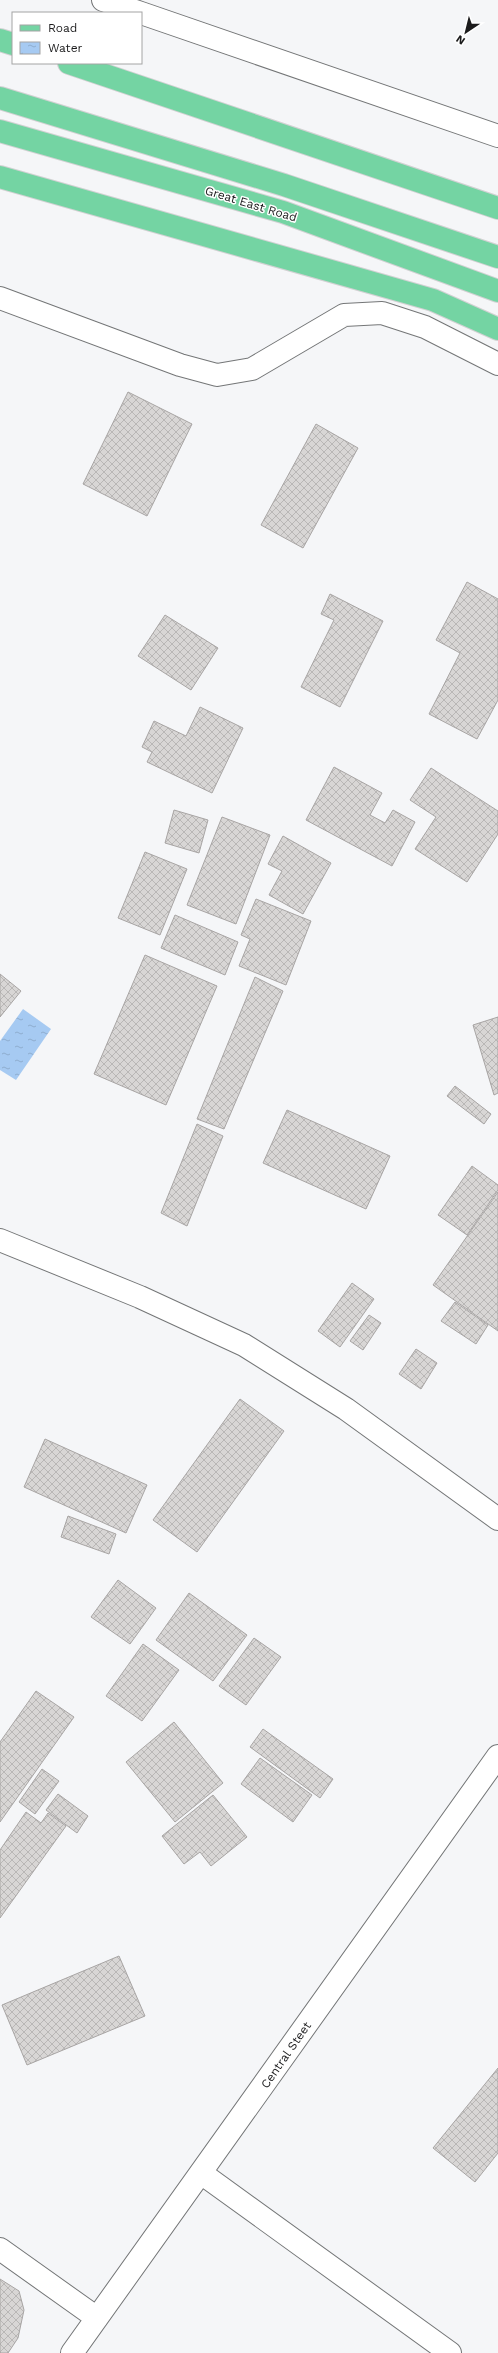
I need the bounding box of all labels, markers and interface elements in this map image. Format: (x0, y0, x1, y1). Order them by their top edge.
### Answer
legend (12, 12, 142, 64)
north arrow (446, 12, 486, 52)
text: Road (48, 21, 77, 35)
text: N (453, 32, 468, 47)
text: Water (48, 41, 83, 55)
street label: Great East Road (203, 183, 299, 225)
street label: Central Steet (258, 2019, 314, 2091)

